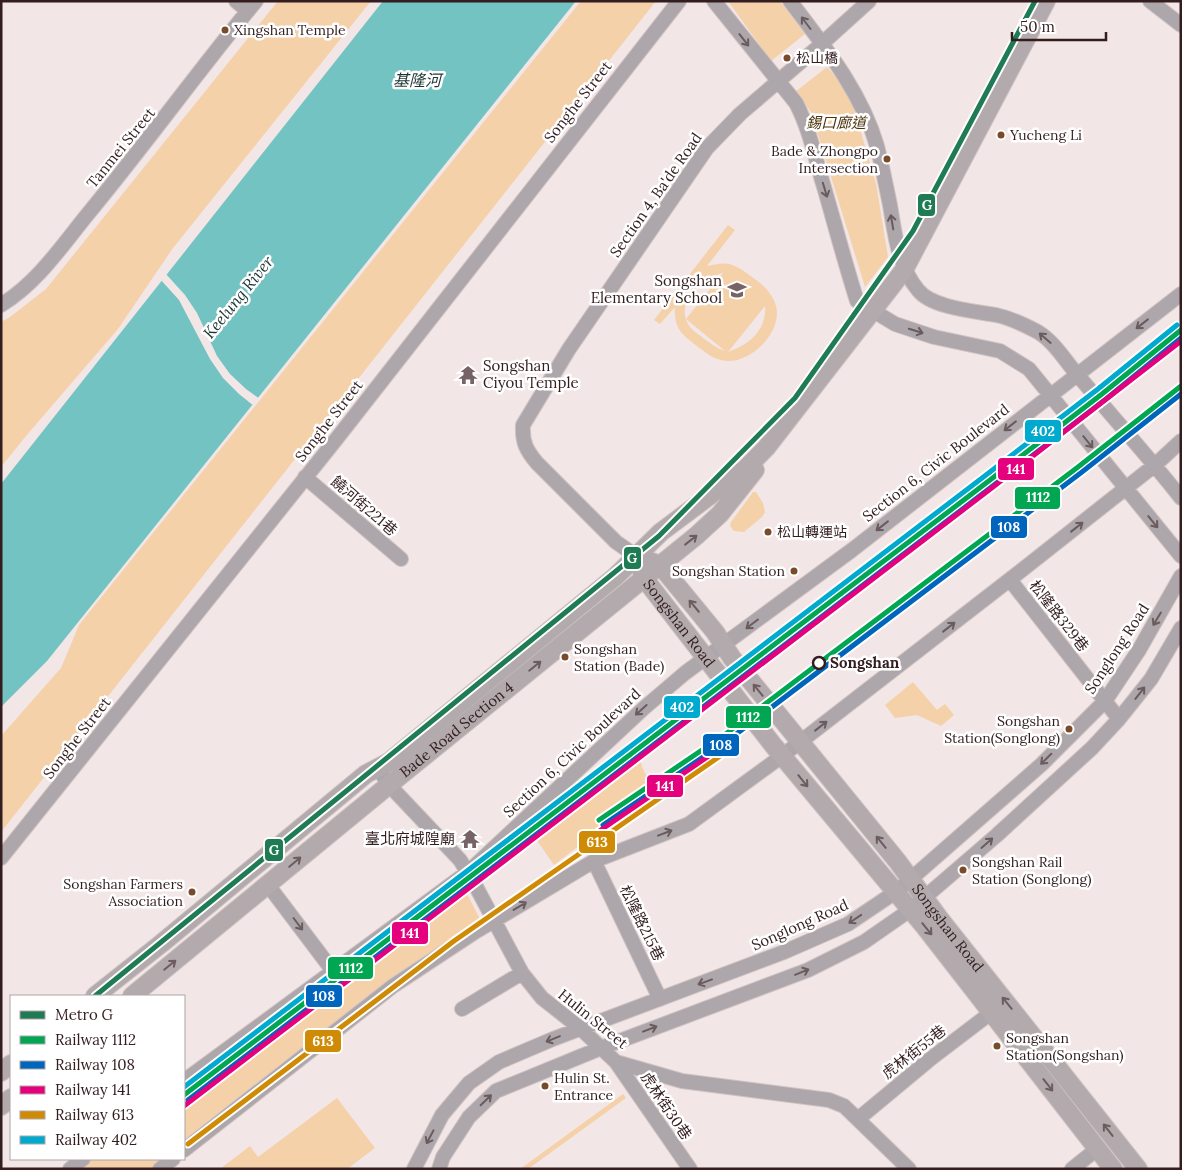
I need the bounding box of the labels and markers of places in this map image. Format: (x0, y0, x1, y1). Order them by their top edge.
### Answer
place label: Xingshan Temple (234, 21, 346, 39)
marker: Xingshan Temple (220, 25, 230, 35)
place label: 松山橋 (796, 49, 838, 67)
marker: 松山橋 (782, 53, 792, 63)
place label: Yucheng Li (1009, 126, 1082, 144)
marker: Yucheng Li (996, 130, 1006, 140)
place label: Bade & Zhongpo Intersection (771, 142, 879, 177)
marker: Bade & Zhongpo Intersection (882, 154, 892, 164)
place label: Songshan Elementary School (591, 271, 722, 307)
school or university icon: Songshan Elementary School (726, 279, 748, 301)
place label: Songshan Ciyou Temple (483, 356, 579, 392)
temple icon: Songshan Ciyou Temple (457, 364, 479, 386)
place label: 松山轉運站 (777, 523, 847, 541)
marker: 松山轉運站 (763, 527, 773, 537)
place label: Songshan Station (672, 562, 785, 580)
marker: Songshan Station (789, 566, 799, 576)
place label: Songshan Station (Bade) (574, 640, 664, 675)
marker: Songshan Station (Bade) (560, 652, 570, 662)
place label: Songshan (830, 653, 900, 672)
marker: Songshan (812, 656, 826, 670)
place label: Songshan Station(Songlong) (944, 712, 1060, 747)
marker: Songshan Station(Songlong) (1064, 724, 1074, 734)
temple icon: 臺北府城隍廟 (459, 828, 481, 850)
place label: 臺北府城隍廟 (365, 829, 455, 848)
place label: Songshan Rail Station (Songlong) (972, 853, 1091, 888)
marker: Songshan Rail Station (Songlong) (958, 865, 968, 875)
place label: Songshan Farmers Association (63, 875, 183, 910)
marker: Songshan Farmers Association (187, 887, 197, 897)
place label: Songshan Station(Songshan) (1006, 1029, 1123, 1064)
marker: Songshan Station(Songshan) (992, 1041, 1002, 1051)
place label: Hulin St. Entrance (554, 1069, 614, 1104)
marker: Hulin St. Entrance (540, 1081, 550, 1091)

